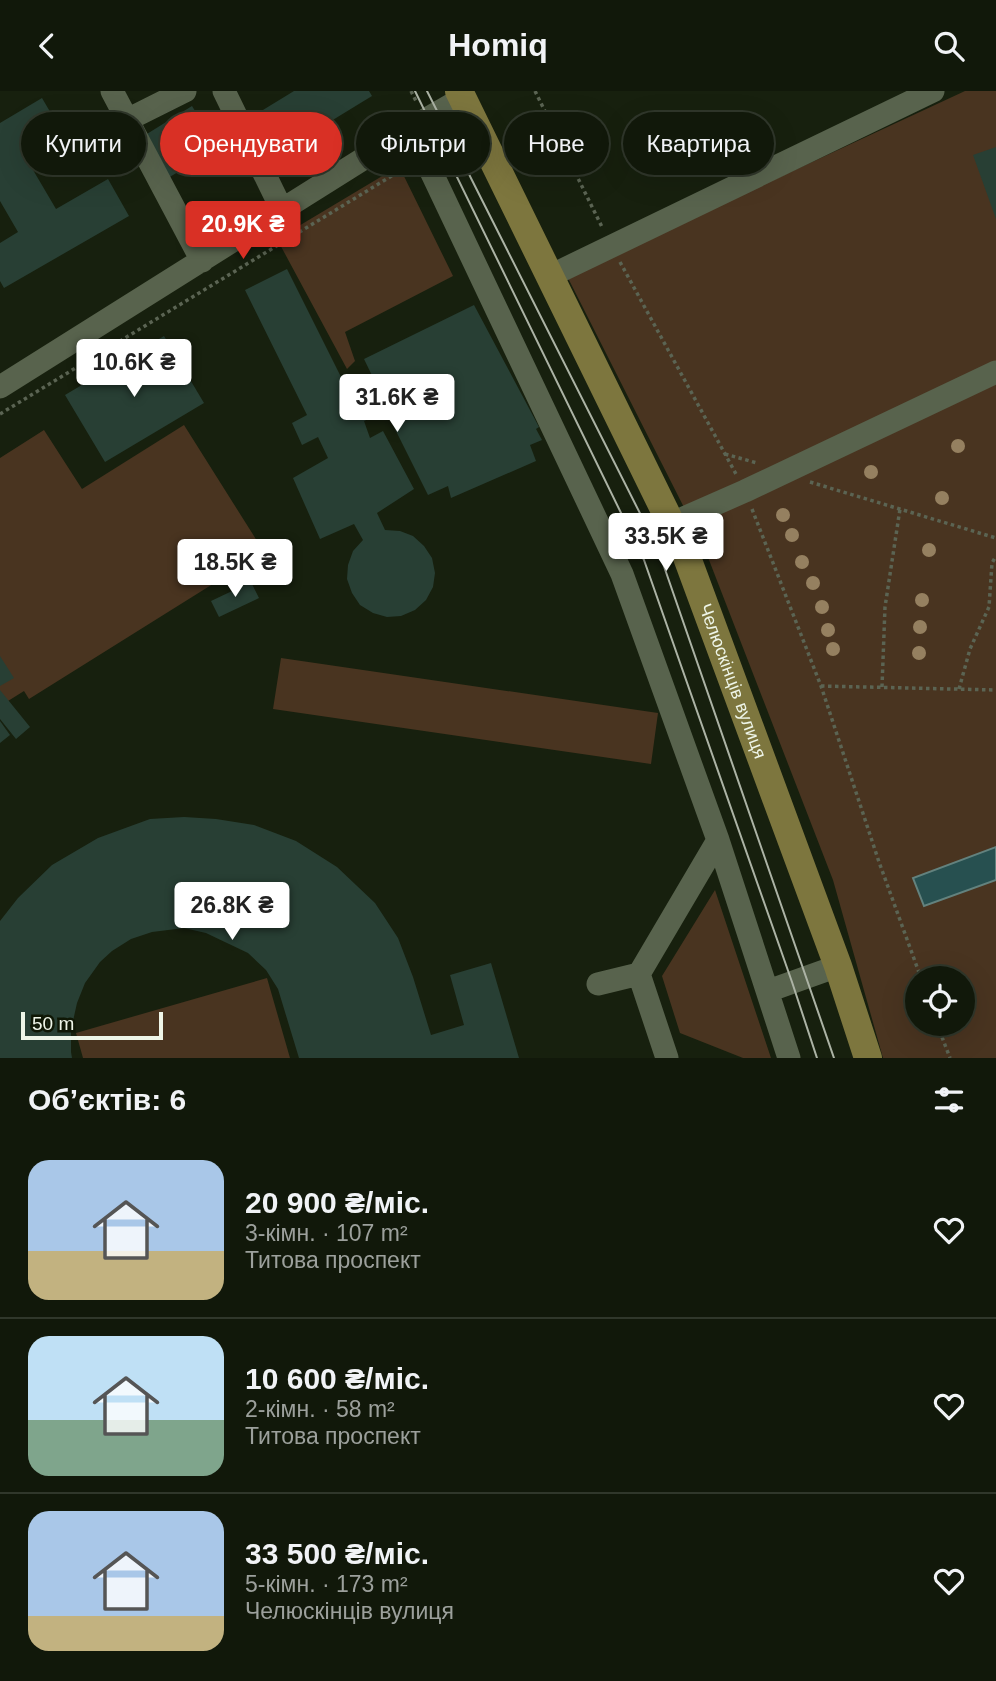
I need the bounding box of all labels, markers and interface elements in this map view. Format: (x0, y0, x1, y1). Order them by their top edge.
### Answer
icon: back (28, 27, 66, 65)
text: Homiq (448, 27, 548, 63)
icon: search (930, 27, 968, 65)
chip: Купити (21, 112, 146, 175)
chip: Орендувати (160, 112, 342, 175)
chip: Фільтри (356, 112, 490, 175)
chip: Нове (504, 112, 609, 175)
chip: Квартира (623, 112, 774, 175)
pin: 20.9K ₴ (178, 201, 308, 261)
text: 20.9K ₴ (201, 211, 285, 237)
pin: 10.6K ₴ (69, 339, 199, 399)
text: 10.6K ₴ (92, 349, 176, 375)
pin: 31.6K ₴ (332, 375, 462, 434)
text: 31.6K ₴ (355, 384, 439, 410)
pin: 33.5K ₴ (601, 513, 731, 573)
text: 33.5K ₴ (624, 523, 708, 549)
pin: 18.5K ₴ (170, 539, 300, 599)
text: 18.5K ₴ (193, 549, 277, 575)
street label: Челюскінців вулиця (695, 601, 770, 761)
pin: 26.8K ₴ (167, 883, 297, 942)
text: 26.8K ₴ (190, 892, 274, 918)
map controls (905, 966, 975, 1036)
button: locate (905, 966, 975, 1036)
scale bar (21, 1009, 163, 1041)
text: 50 m (32, 1013, 74, 1034)
icon: filters (930, 1081, 968, 1119)
text: Об’єктів: 6 (28, 1083, 186, 1116)
text: 20 900 ₴/міс. (245, 1186, 429, 1219)
icon: home (84, 1188, 168, 1272)
icon: heart (930, 1211, 968, 1249)
text: 3-кімн. · 107 m² (245, 1220, 408, 1246)
text: Титова проспект (245, 1247, 421, 1273)
text: 10 600 ₴/міс. (245, 1362, 429, 1395)
icon: home (84, 1364, 168, 1448)
icon: heart (930, 1387, 968, 1425)
text: 2-кімн. · 58 m² (245, 1396, 395, 1422)
text: Титова проспект (245, 1423, 421, 1449)
text: 33 500 ₴/міс. (245, 1537, 429, 1570)
icon: home (84, 1539, 168, 1623)
icon: heart (930, 1562, 968, 1600)
text: 5-кімн. · 173 m² (245, 1571, 408, 1597)
text: Челюскінців вулиця (245, 1598, 454, 1624)

